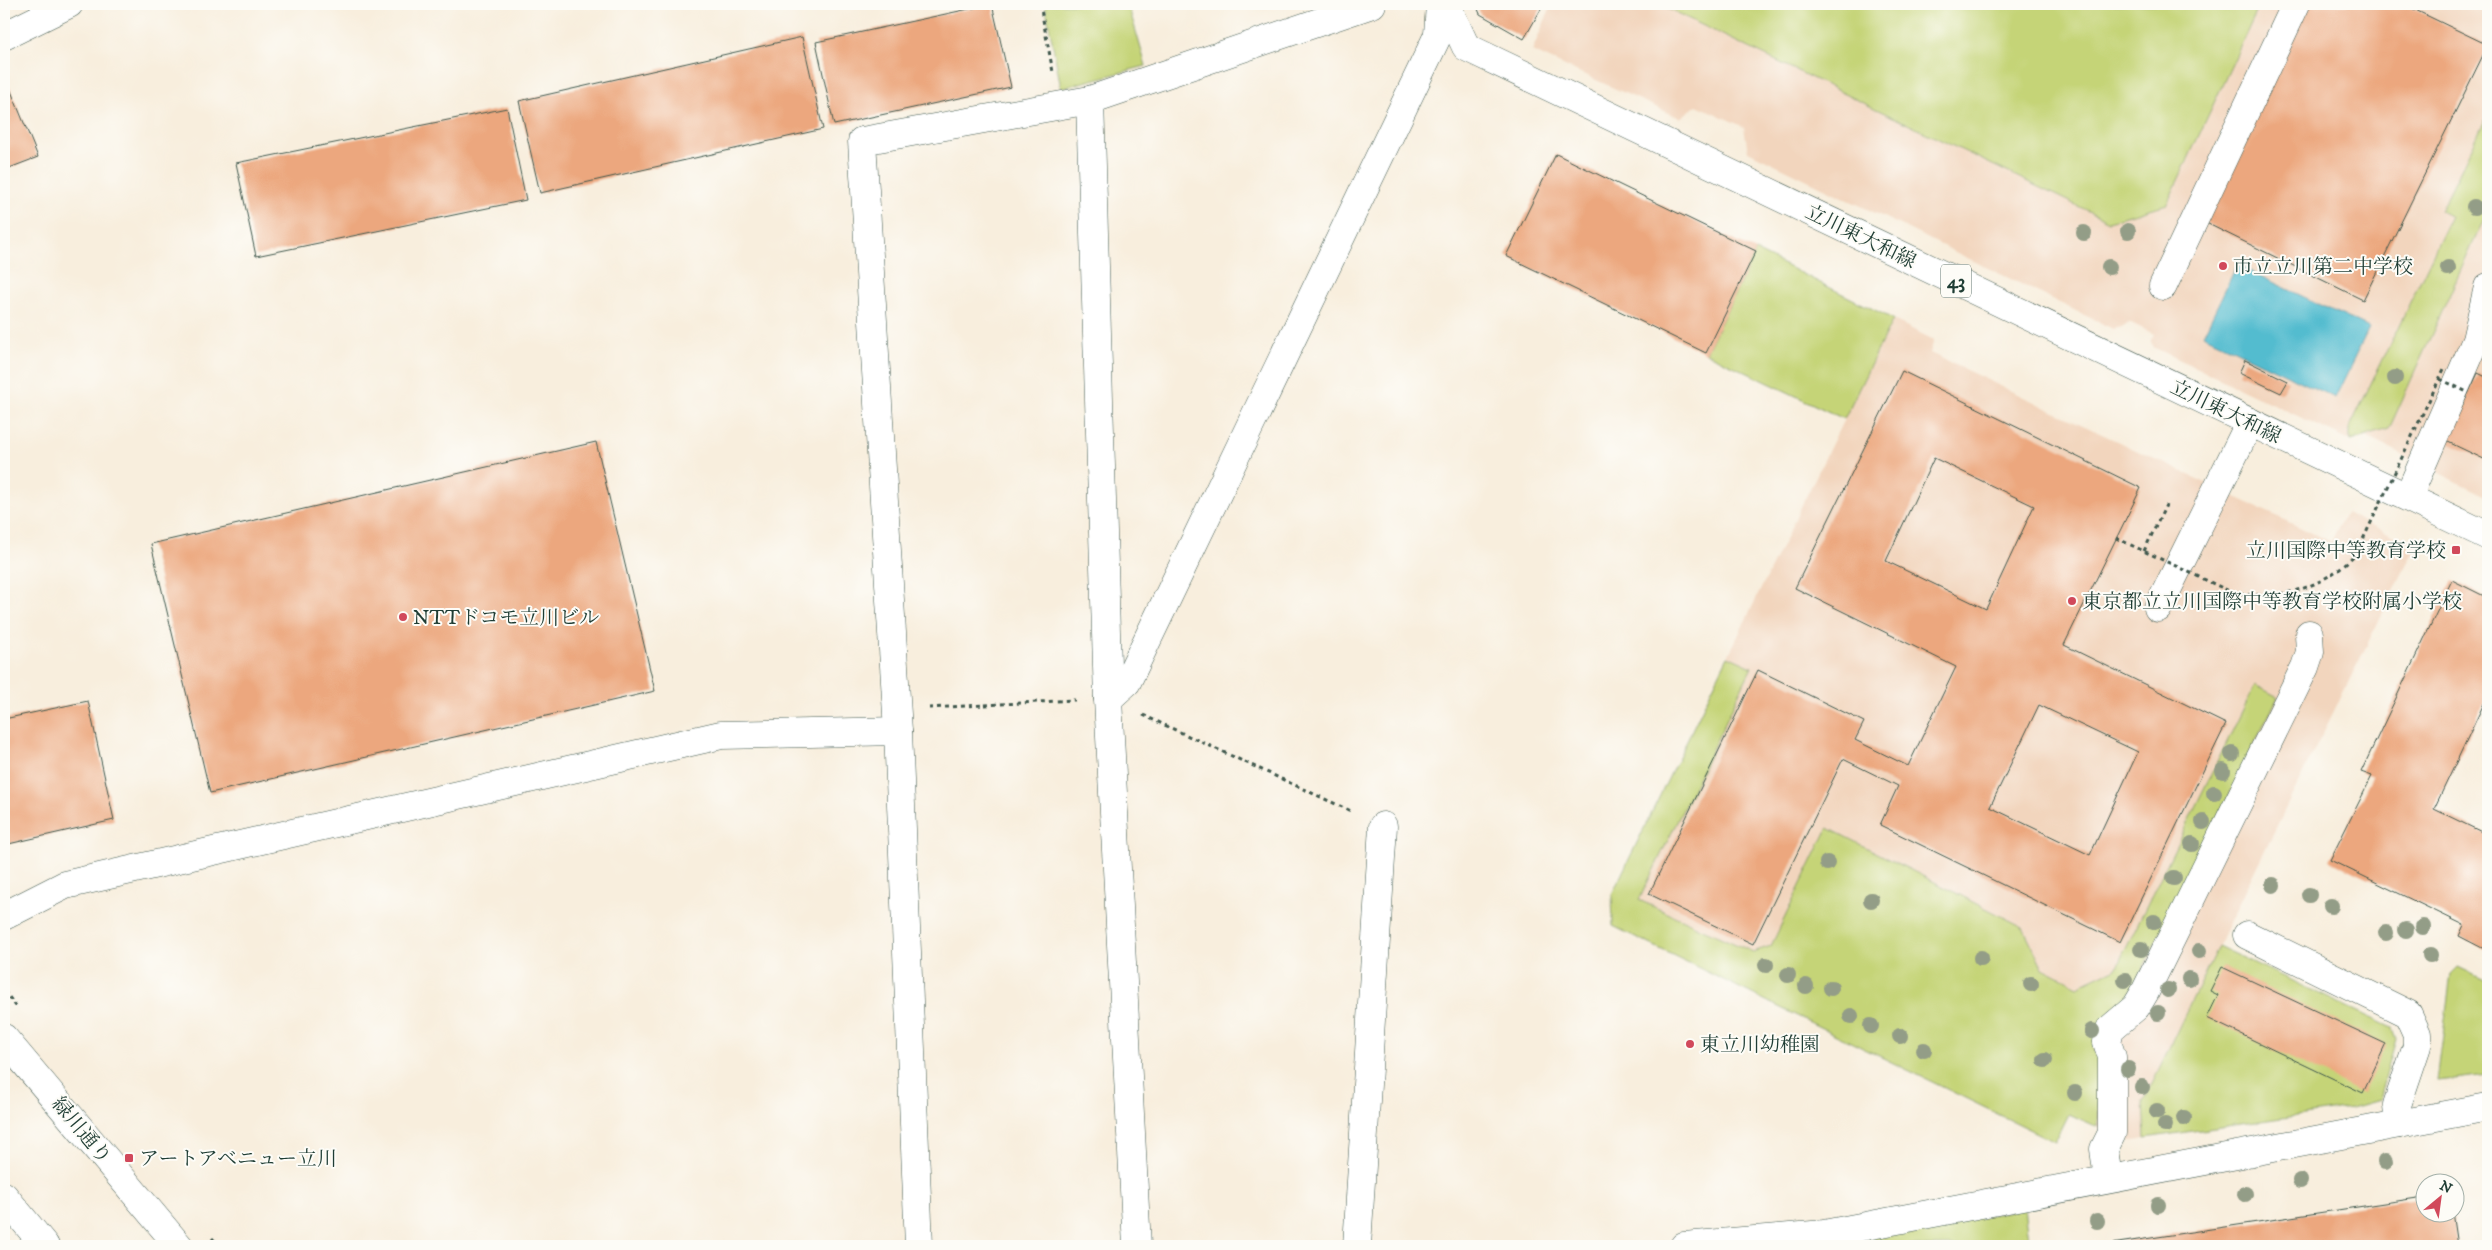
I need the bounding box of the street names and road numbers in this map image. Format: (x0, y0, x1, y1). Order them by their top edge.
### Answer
street label: 立川東大和線 (1801, 200, 1920, 275)
road number: 43 (1941, 264, 1971, 298)
street label: 立川東大和線 (2166, 375, 2285, 450)
street label: 緑川通り (46, 1092, 116, 1170)

